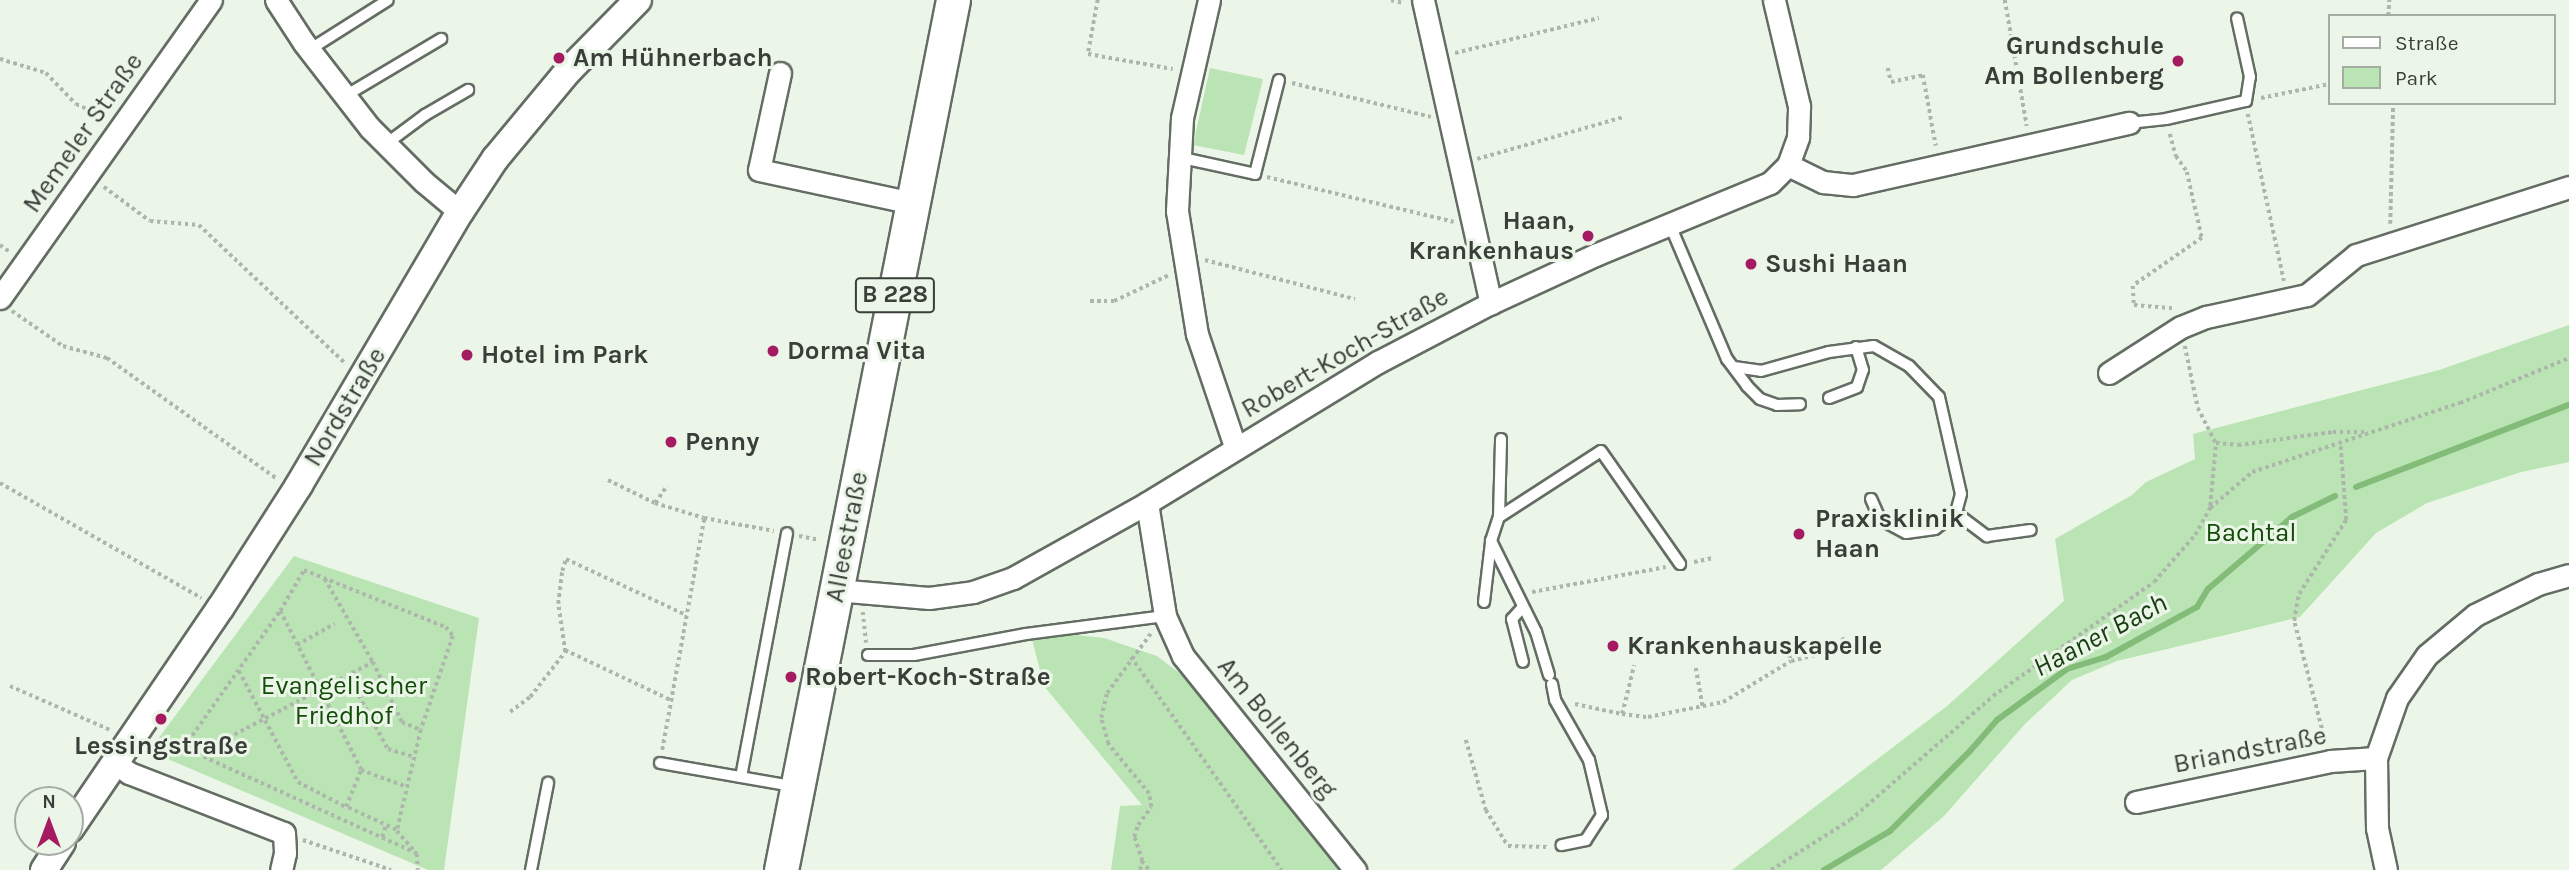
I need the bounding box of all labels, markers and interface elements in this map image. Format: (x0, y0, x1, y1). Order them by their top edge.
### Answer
legend (2328, 14, 2555, 105)
place label: Grundschule Am Bollenberg (1984, 30, 2164, 92)
text: Straße (2395, 31, 2458, 55)
place label: Am Hühnerbach (573, 42, 773, 74)
street label: Memeler Straße (16, 47, 150, 219)
marker: Am Hühnerbach (551, 50, 567, 66)
marker: Grundschule Am Bollenberg (2170, 53, 2186, 69)
text: Park (2395, 66, 2438, 90)
place label: Haan, Krankenhaus (1409, 205, 1574, 266)
marker: Haan, Krankenhaus (1580, 228, 1596, 244)
place label: Sushi Haan (1765, 248, 1908, 280)
marker: Sushi Haan (1743, 256, 1759, 272)
road number: B 228 (855, 274, 935, 316)
street label: Robert-Koch-Straße (1236, 281, 1454, 425)
place label: Dorma Vita (787, 335, 926, 367)
place label: Hotel im Park (481, 339, 648, 371)
street label: Nordstraße (297, 342, 393, 472)
marker: Dorma Vita (765, 343, 781, 359)
marker: Hotel im Park (459, 347, 475, 363)
place label: Penny (685, 426, 759, 458)
marker: Penny (663, 434, 679, 450)
street label: Alleestraße (819, 469, 875, 605)
place label: Praxisklinik Haan (1815, 503, 1964, 564)
park label: Bachtal (2206, 517, 2296, 549)
marker: Praxisklinik Haan (1789, 524, 1809, 544)
water label: Haaner Bach (2027, 586, 2173, 684)
place label: Krankenhauskapelle (1627, 630, 1882, 662)
marker: Krankenhauskapelle (1605, 638, 1621, 654)
street label: Am Bollenberg (1211, 651, 1343, 805)
place label: Robert-Koch-Straße (805, 661, 1051, 693)
marker: Robert-Koch-Straße (783, 669, 799, 685)
park label: Evangelischer Friedhof (261, 670, 427, 732)
marker: Lessingstraße (153, 711, 169, 727)
street label: Briandstraße (2171, 720, 2329, 780)
place label: Lessingstraße (74, 730, 248, 762)
north arrow (14, 786, 84, 856)
text: N (42, 791, 56, 813)

